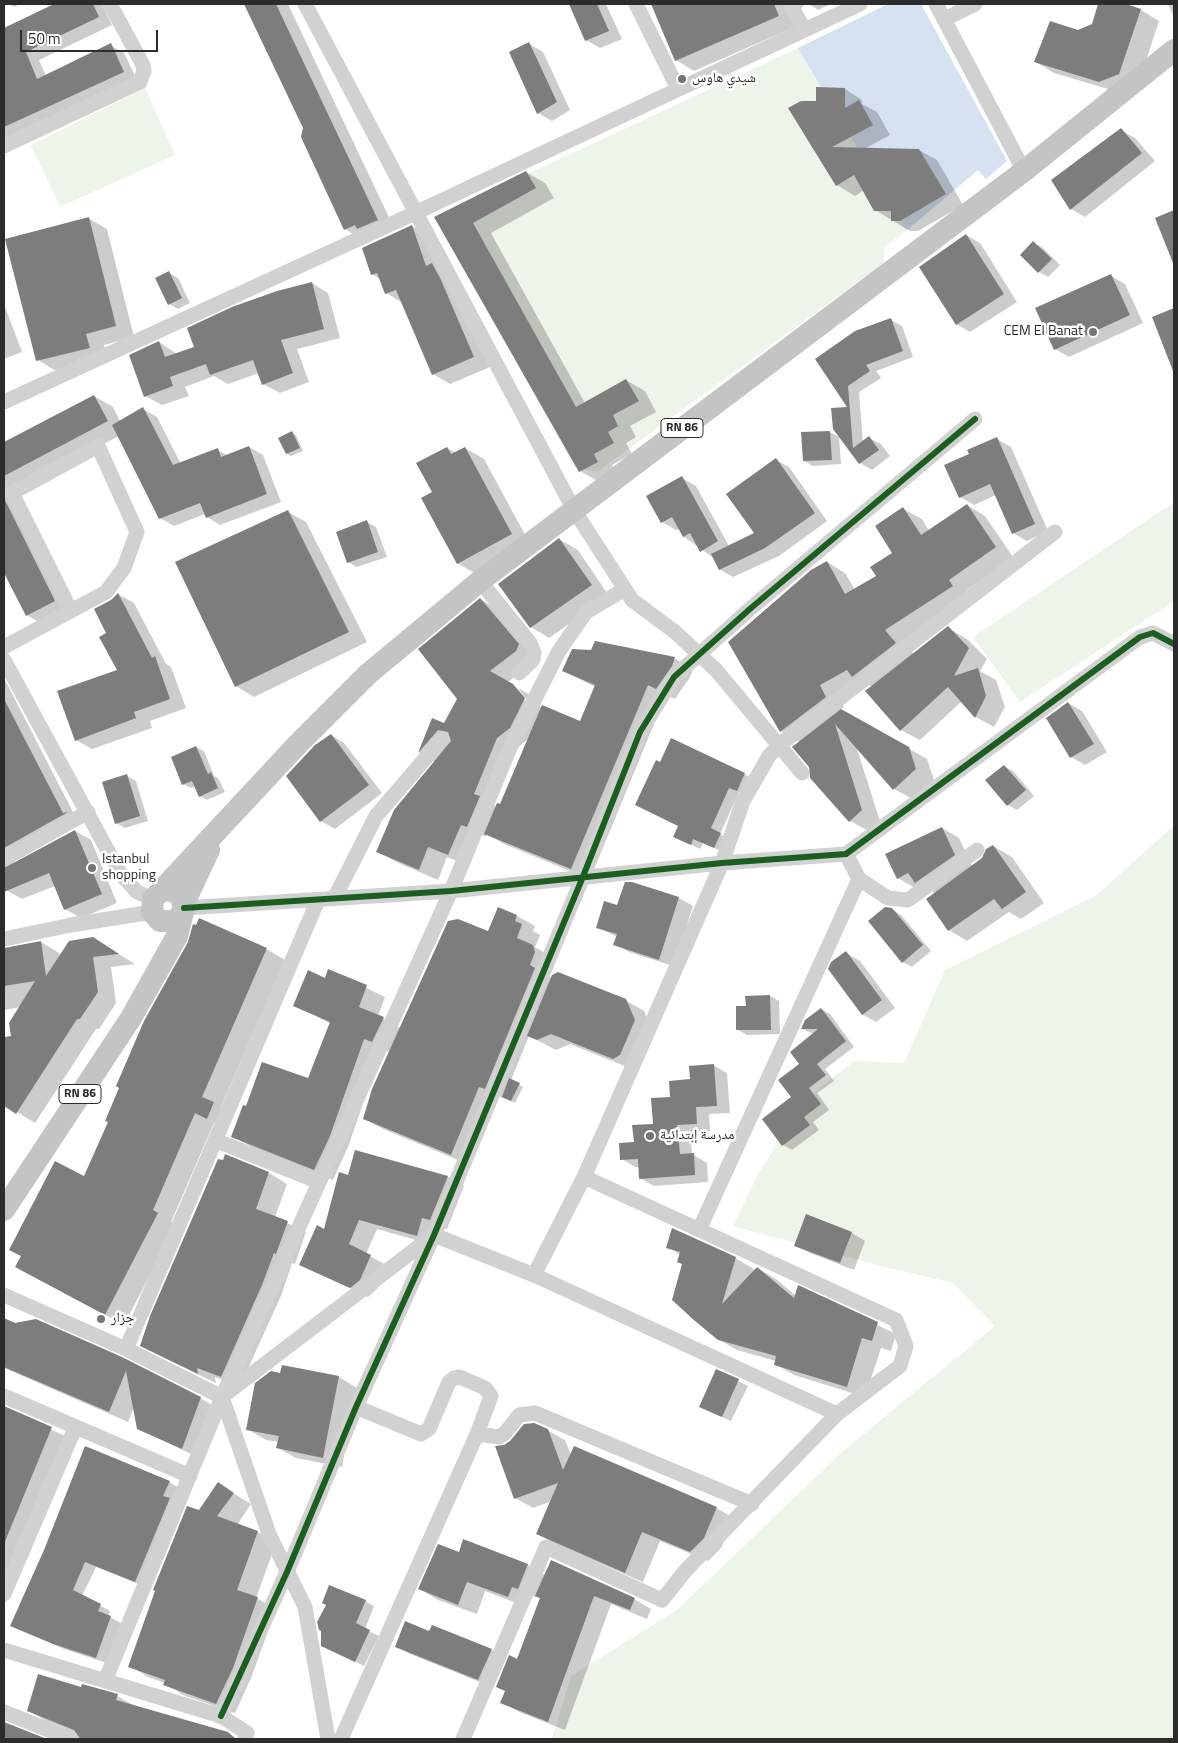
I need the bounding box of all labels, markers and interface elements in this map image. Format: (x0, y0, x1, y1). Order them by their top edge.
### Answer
scale bar (22, 20, 160, 52)
text: 50 m (28, 27, 61, 50)
place label: شيدي هاوس (692, 71, 756, 87)
marker: شيدي هاوس (676, 73, 688, 85)
place label: CEM El Banat (1004, 324, 1083, 340)
marker: CEM El Banat (1087, 326, 1099, 338)
road number: RN 86 (661, 418, 703, 438)
place label: Istanbul shopping (102, 852, 156, 884)
marker: Istanbul shopping (86, 862, 98, 874)
road number: RN 86 (59, 1084, 101, 1104)
place label: مدرسة إبتدائية (660, 1128, 734, 1144)
marker: مدرسة إبتدائية (644, 1130, 656, 1142)
place label: جزار (111, 1311, 134, 1327)
marker: جزار (95, 1313, 107, 1325)

